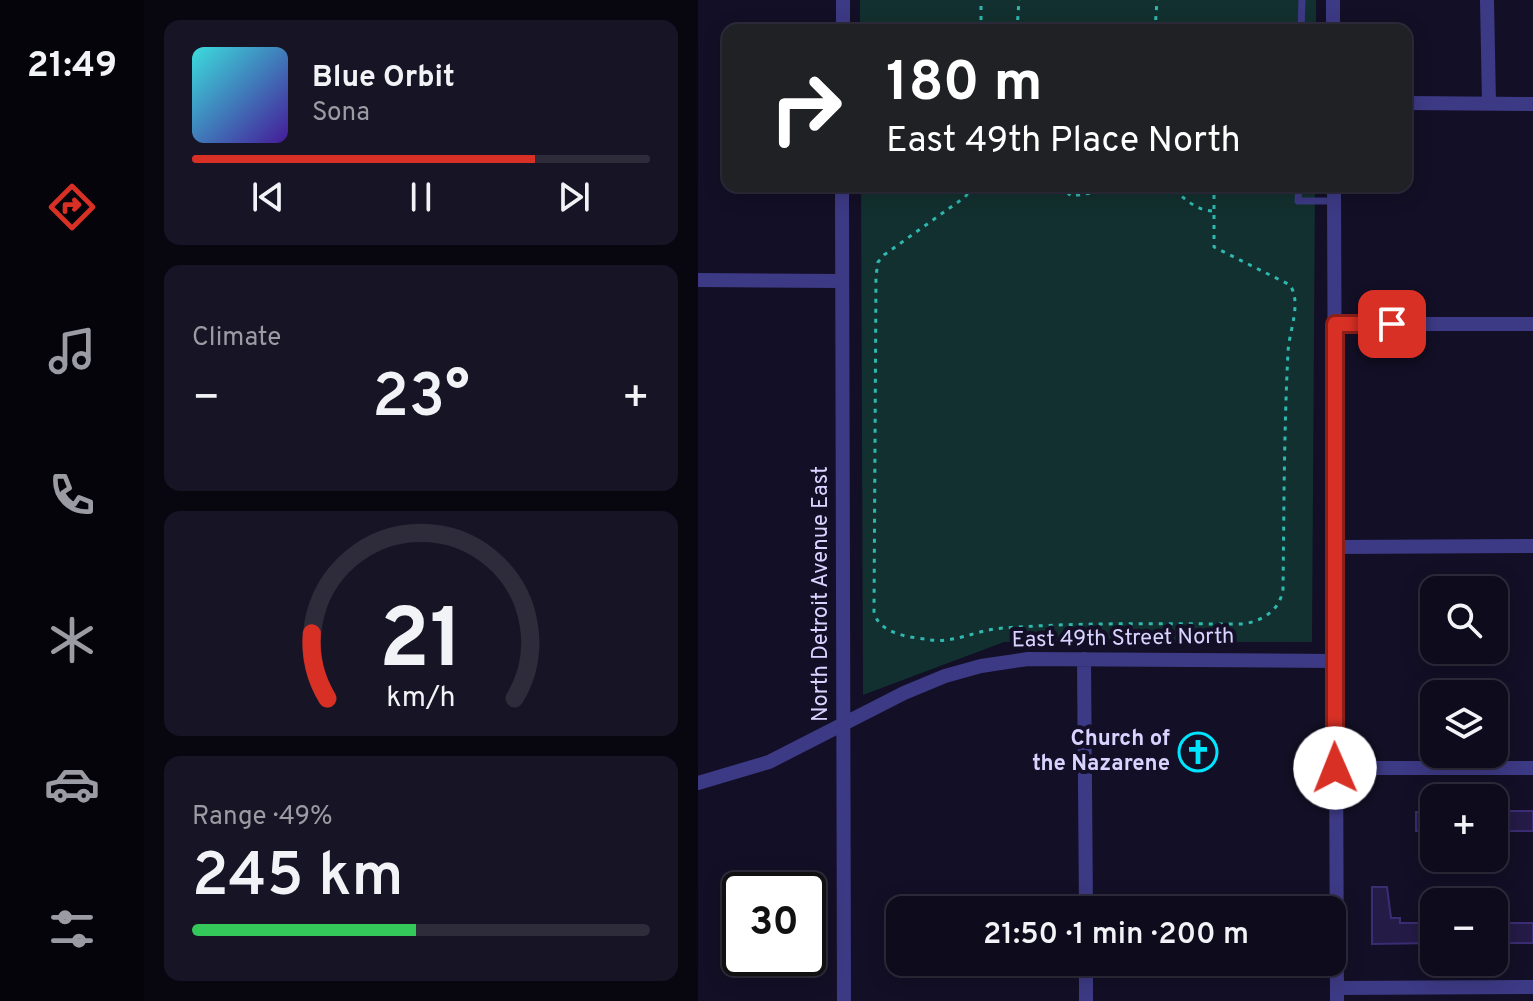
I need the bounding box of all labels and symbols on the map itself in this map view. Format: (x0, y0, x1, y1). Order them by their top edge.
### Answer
pin (1358, 290, 1426, 358)
street label: North Detroit Avenue East (808, 466, 835, 722)
street label: East 49th Street North (1011, 624, 1235, 654)
place label: Church of the Nazarene (1032, 726, 1170, 778)
position arrow (1293, 726, 1377, 810)
church icon: Church of the Nazarene (1177, 731, 1219, 773)
speed limit sign: 30 (722, 872, 826, 976)

